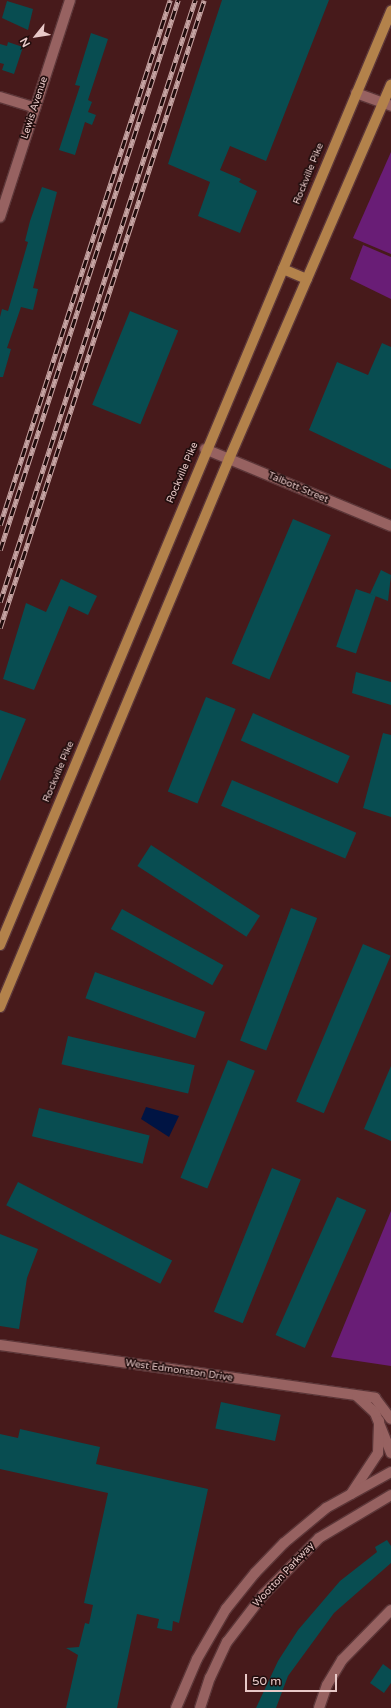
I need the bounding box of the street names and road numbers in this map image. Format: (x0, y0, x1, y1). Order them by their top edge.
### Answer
street label: Lewis Avenue (19, 75, 51, 141)
street label: Rockville Pike (291, 142, 327, 206)
street label: Rockville Pike (165, 441, 201, 505)
street label: Talbott Street (266, 470, 330, 506)
street label: Rockville Pike (41, 740, 77, 804)
street label: West Edmonston Drive (125, 1358, 233, 1384)
street label: Wootton Parkway (251, 1540, 317, 1610)

